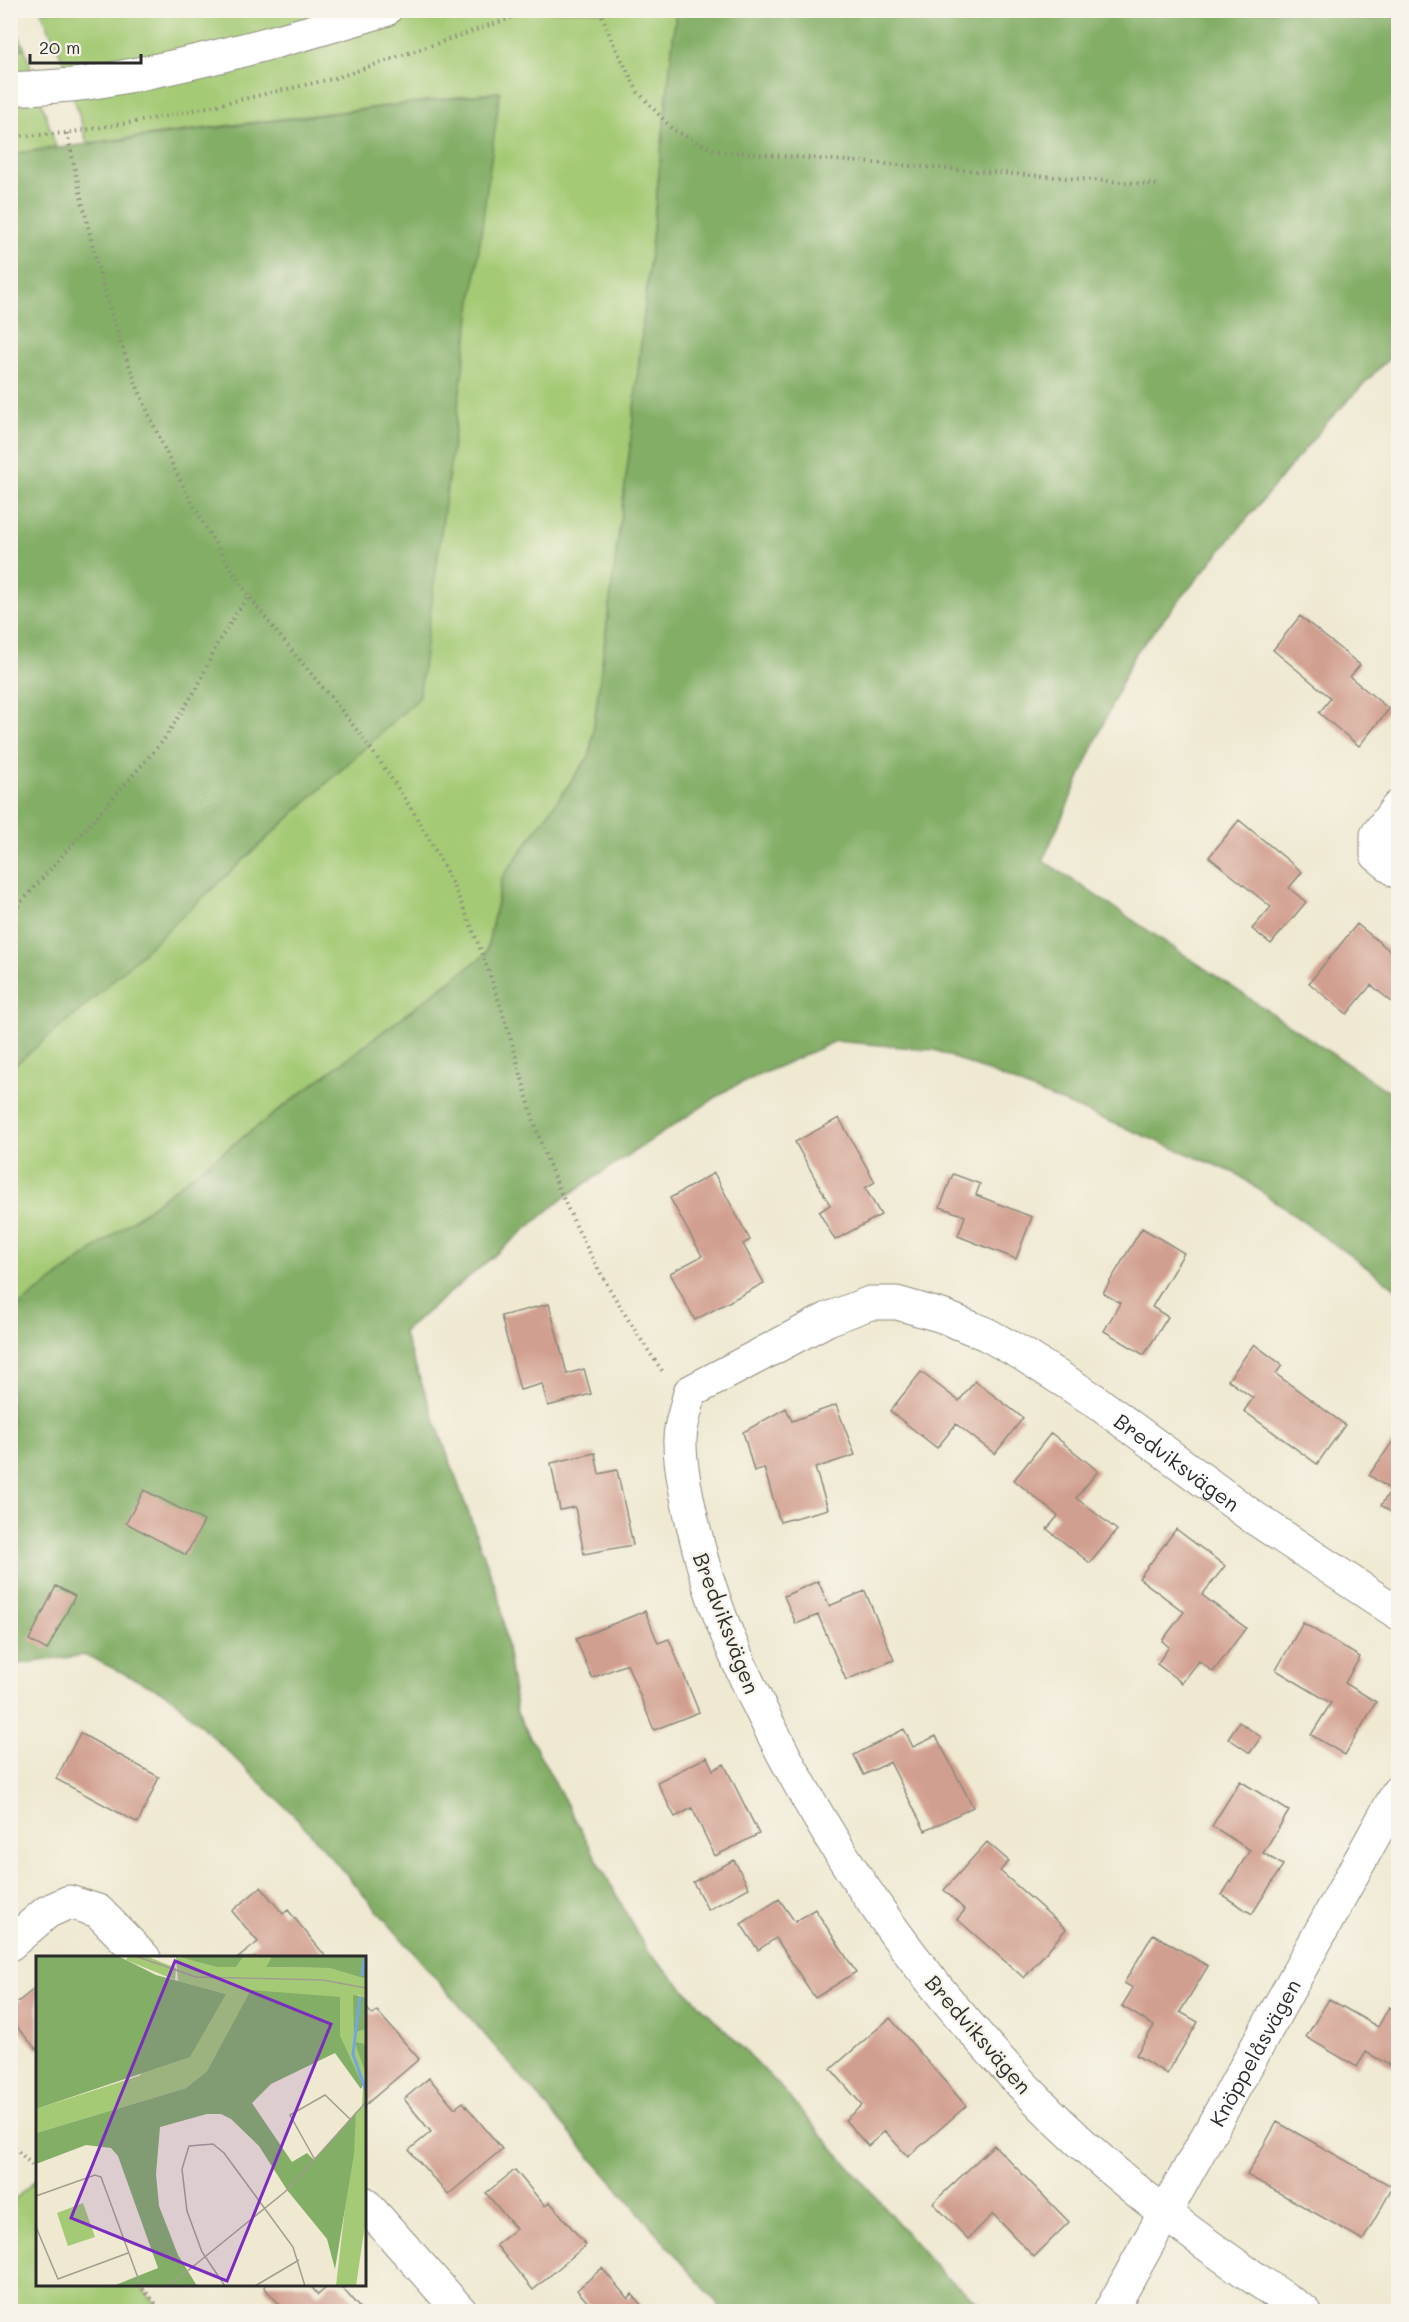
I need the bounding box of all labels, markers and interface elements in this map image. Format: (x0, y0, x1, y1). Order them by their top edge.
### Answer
scale bar (30, 27, 141, 65)
text: 20 m (39, 35, 80, 59)
street label: Bredviksvägen (1110, 1406, 1246, 1517)
street label: Bredviksvägen (688, 1549, 766, 1697)
inset map (36, 1956, 366, 2286)
street label: Bredviksvägen (920, 1969, 1038, 2099)
street label: Knöppelåsvägen (1202, 1974, 1306, 2131)

